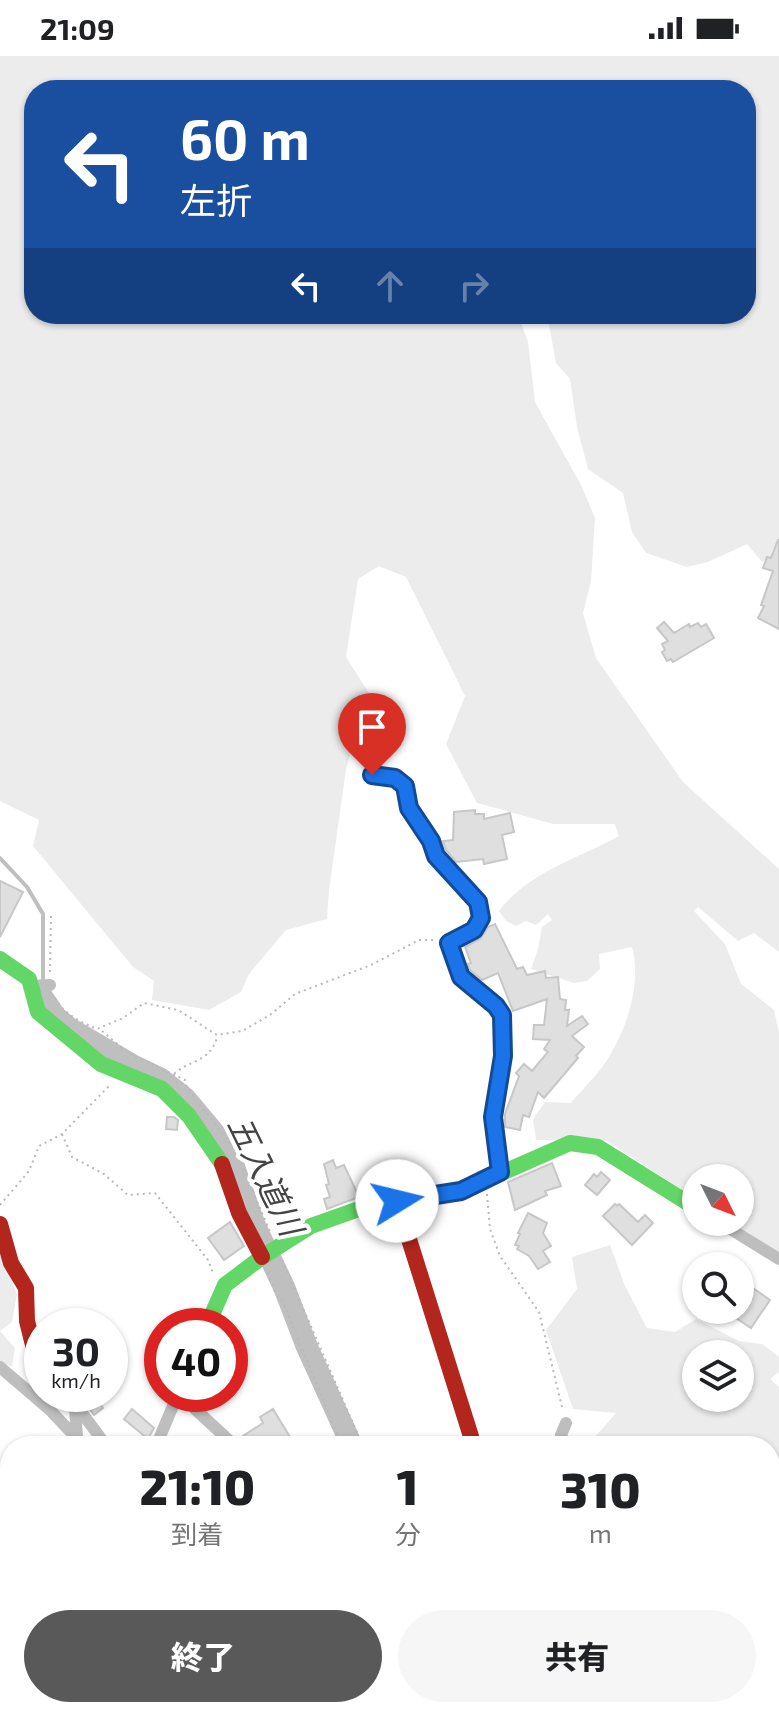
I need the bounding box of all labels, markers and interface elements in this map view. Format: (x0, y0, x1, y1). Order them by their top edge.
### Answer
text: 21:09 (40, 10, 115, 46)
text: 60 m (180, 104, 310, 171)
icon: left (48, 112, 152, 216)
text: 左折 (180, 178, 252, 221)
icon: left (284, 264, 328, 308)
icon: ahead (368, 264, 412, 308)
icon: right (452, 264, 496, 308)
pin (338, 693, 406, 775)
icon: arrive (350, 705, 394, 749)
water label: 五入道川 (222, 1109, 313, 1244)
position arrow (355, 1159, 439, 1243)
north arrow (682, 1164, 754, 1236)
map controls (682, 1164, 754, 1412)
button: search (682, 1252, 754, 1324)
speed limit sign: 40 (144, 1308, 248, 1412)
text: 30 (52, 1326, 100, 1374)
button: layers (682, 1340, 754, 1412)
text: km/h (51, 1368, 101, 1392)
text: 21:10 (140, 1457, 255, 1515)
text: 1 (397, 1457, 419, 1515)
text: 310 (560, 1460, 640, 1518)
text: m (589, 1517, 612, 1548)
text: 到着 (171, 1518, 223, 1549)
text: 分 (395, 1518, 421, 1549)
button: 終了 (24, 1610, 382, 1702)
button: 共有 (398, 1610, 756, 1702)

